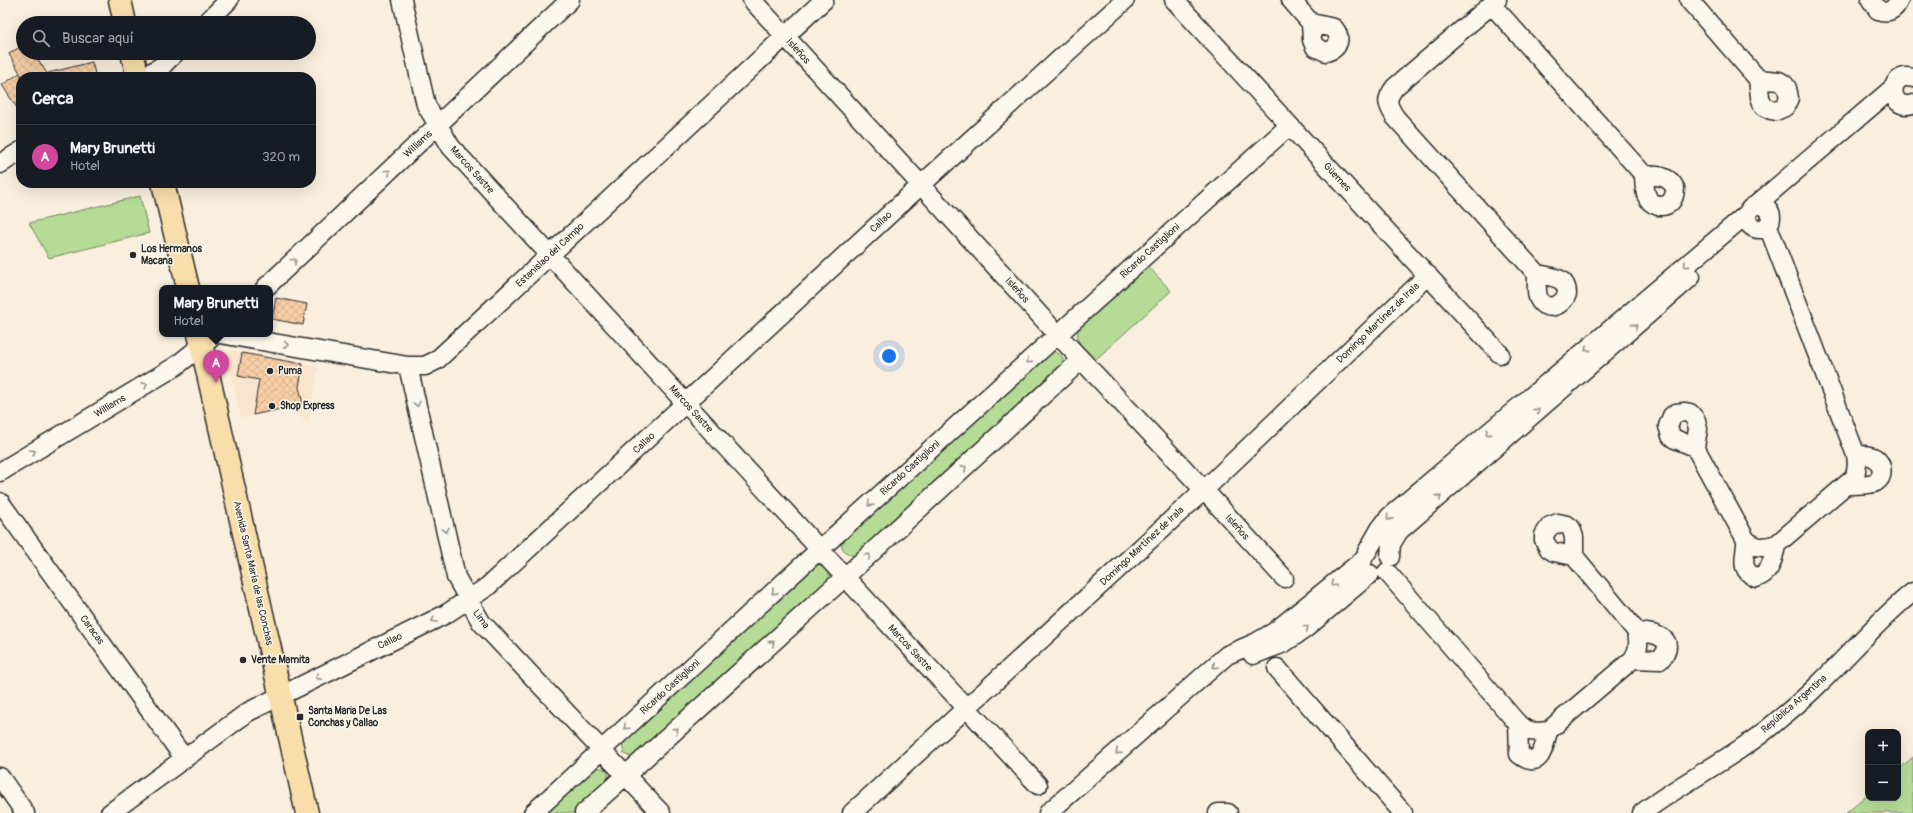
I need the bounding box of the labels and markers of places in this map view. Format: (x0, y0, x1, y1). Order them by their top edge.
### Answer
place label: Los Hermanos Macana (141, 243, 203, 267)
marker: Los Hermanos Macana (128, 250, 138, 260)
pin: A (203, 350, 229, 383)
place label: Puma (278, 365, 302, 377)
marker: Puma (265, 366, 275, 376)
place label: Shop Express (280, 400, 335, 412)
marker: Shop Express (267, 401, 277, 411)
place label: Vente Mamita (251, 654, 310, 666)
marker: Vente Mamita (238, 655, 248, 665)
place label: Santa Maria De Las Conchas y Callao (308, 705, 387, 729)
marker: Santa Maria De Las Conchas y Callao (295, 712, 305, 722)

